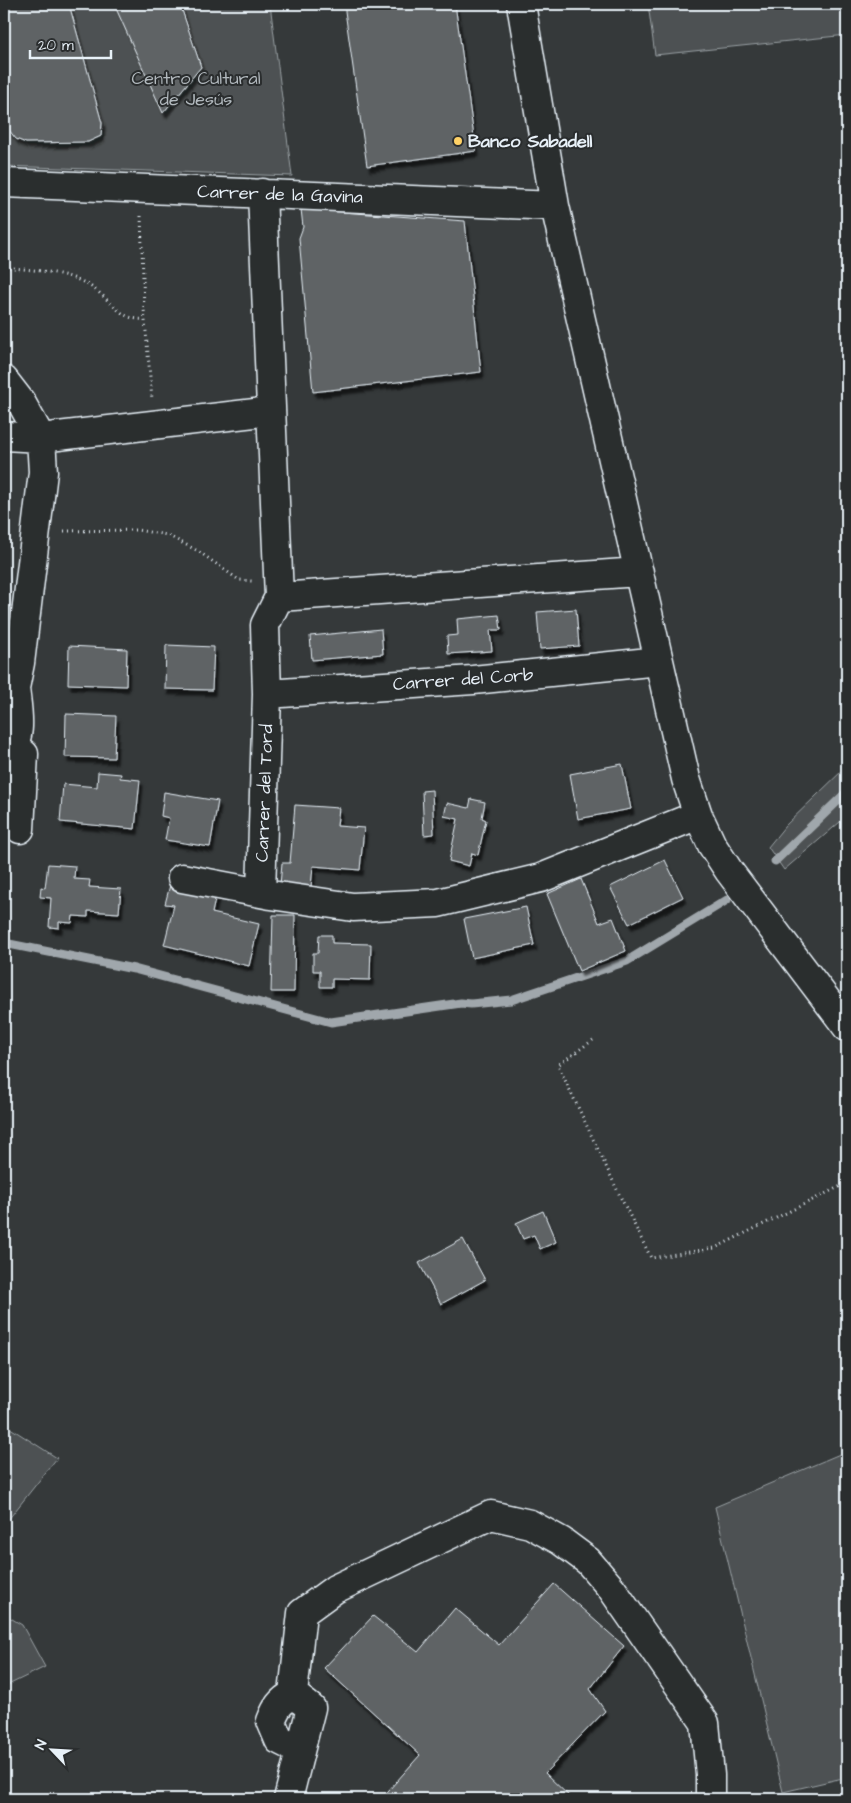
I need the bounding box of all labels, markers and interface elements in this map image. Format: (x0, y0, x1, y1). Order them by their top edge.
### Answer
scale bar (30, 28, 111, 60)
text: 20 m (38, 35, 74, 56)
park label: Centro Cultural de Jesús (131, 66, 261, 112)
place label: Banco Sabadell (468, 129, 592, 154)
marker: Banco Sabadell (452, 135, 464, 147)
street label: Carrer de la Gavina (197, 179, 363, 210)
street label: Carrer del Corb (392, 662, 534, 697)
street label: Carrer del Tord (250, 724, 279, 862)
north arrow (28, 1726, 78, 1776)
text: N (30, 1737, 52, 1753)

